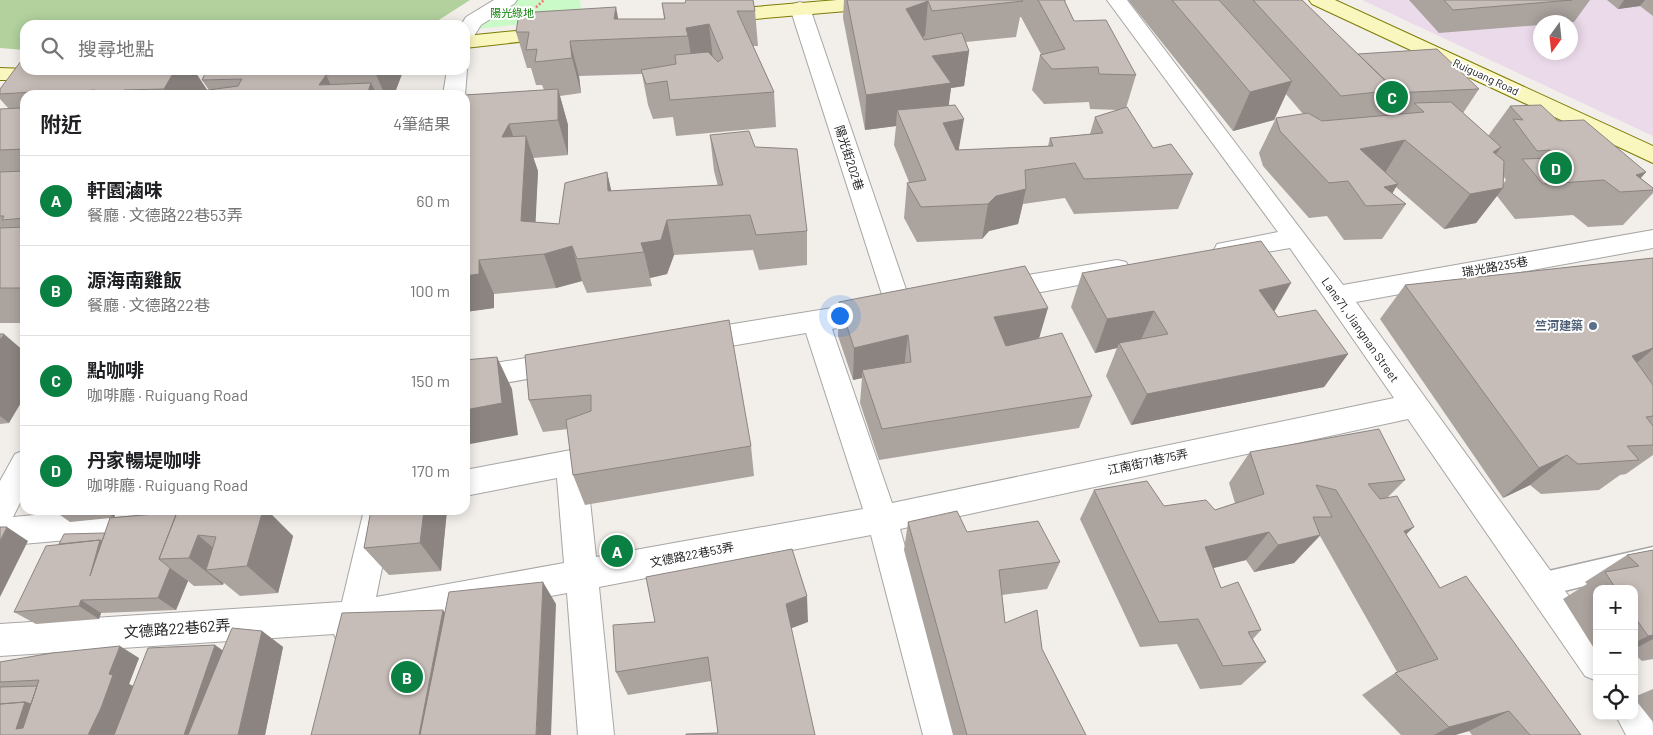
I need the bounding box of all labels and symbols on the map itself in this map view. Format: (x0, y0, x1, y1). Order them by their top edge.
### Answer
park label: 陽光綠地 (490, 6, 534, 19)
north arrow (1533, 15, 1578, 60)
street label: Ruiguang Road (1451, 56, 1521, 97)
pin: C (1376, 78, 1408, 116)
street label: 陽光街202巷 (833, 123, 867, 192)
pin: D (1540, 149, 1572, 187)
street label: 瑞光路235巷 (1461, 253, 1529, 279)
street label: Lane71, Jiangnan Street (1319, 274, 1402, 384)
your location (827, 303, 853, 329)
place label: 竺河建築 (1535, 318, 1583, 332)
marker: 竺河建築 (1587, 320, 1599, 332)
street label: 江南街71巷75弄 (1106, 446, 1189, 476)
pin: A (601, 532, 633, 570)
street label: 文德路22巷53弄 (649, 539, 735, 569)
street label: 文德路22巷62弄 (123, 615, 231, 641)
pin: B (391, 658, 423, 696)

